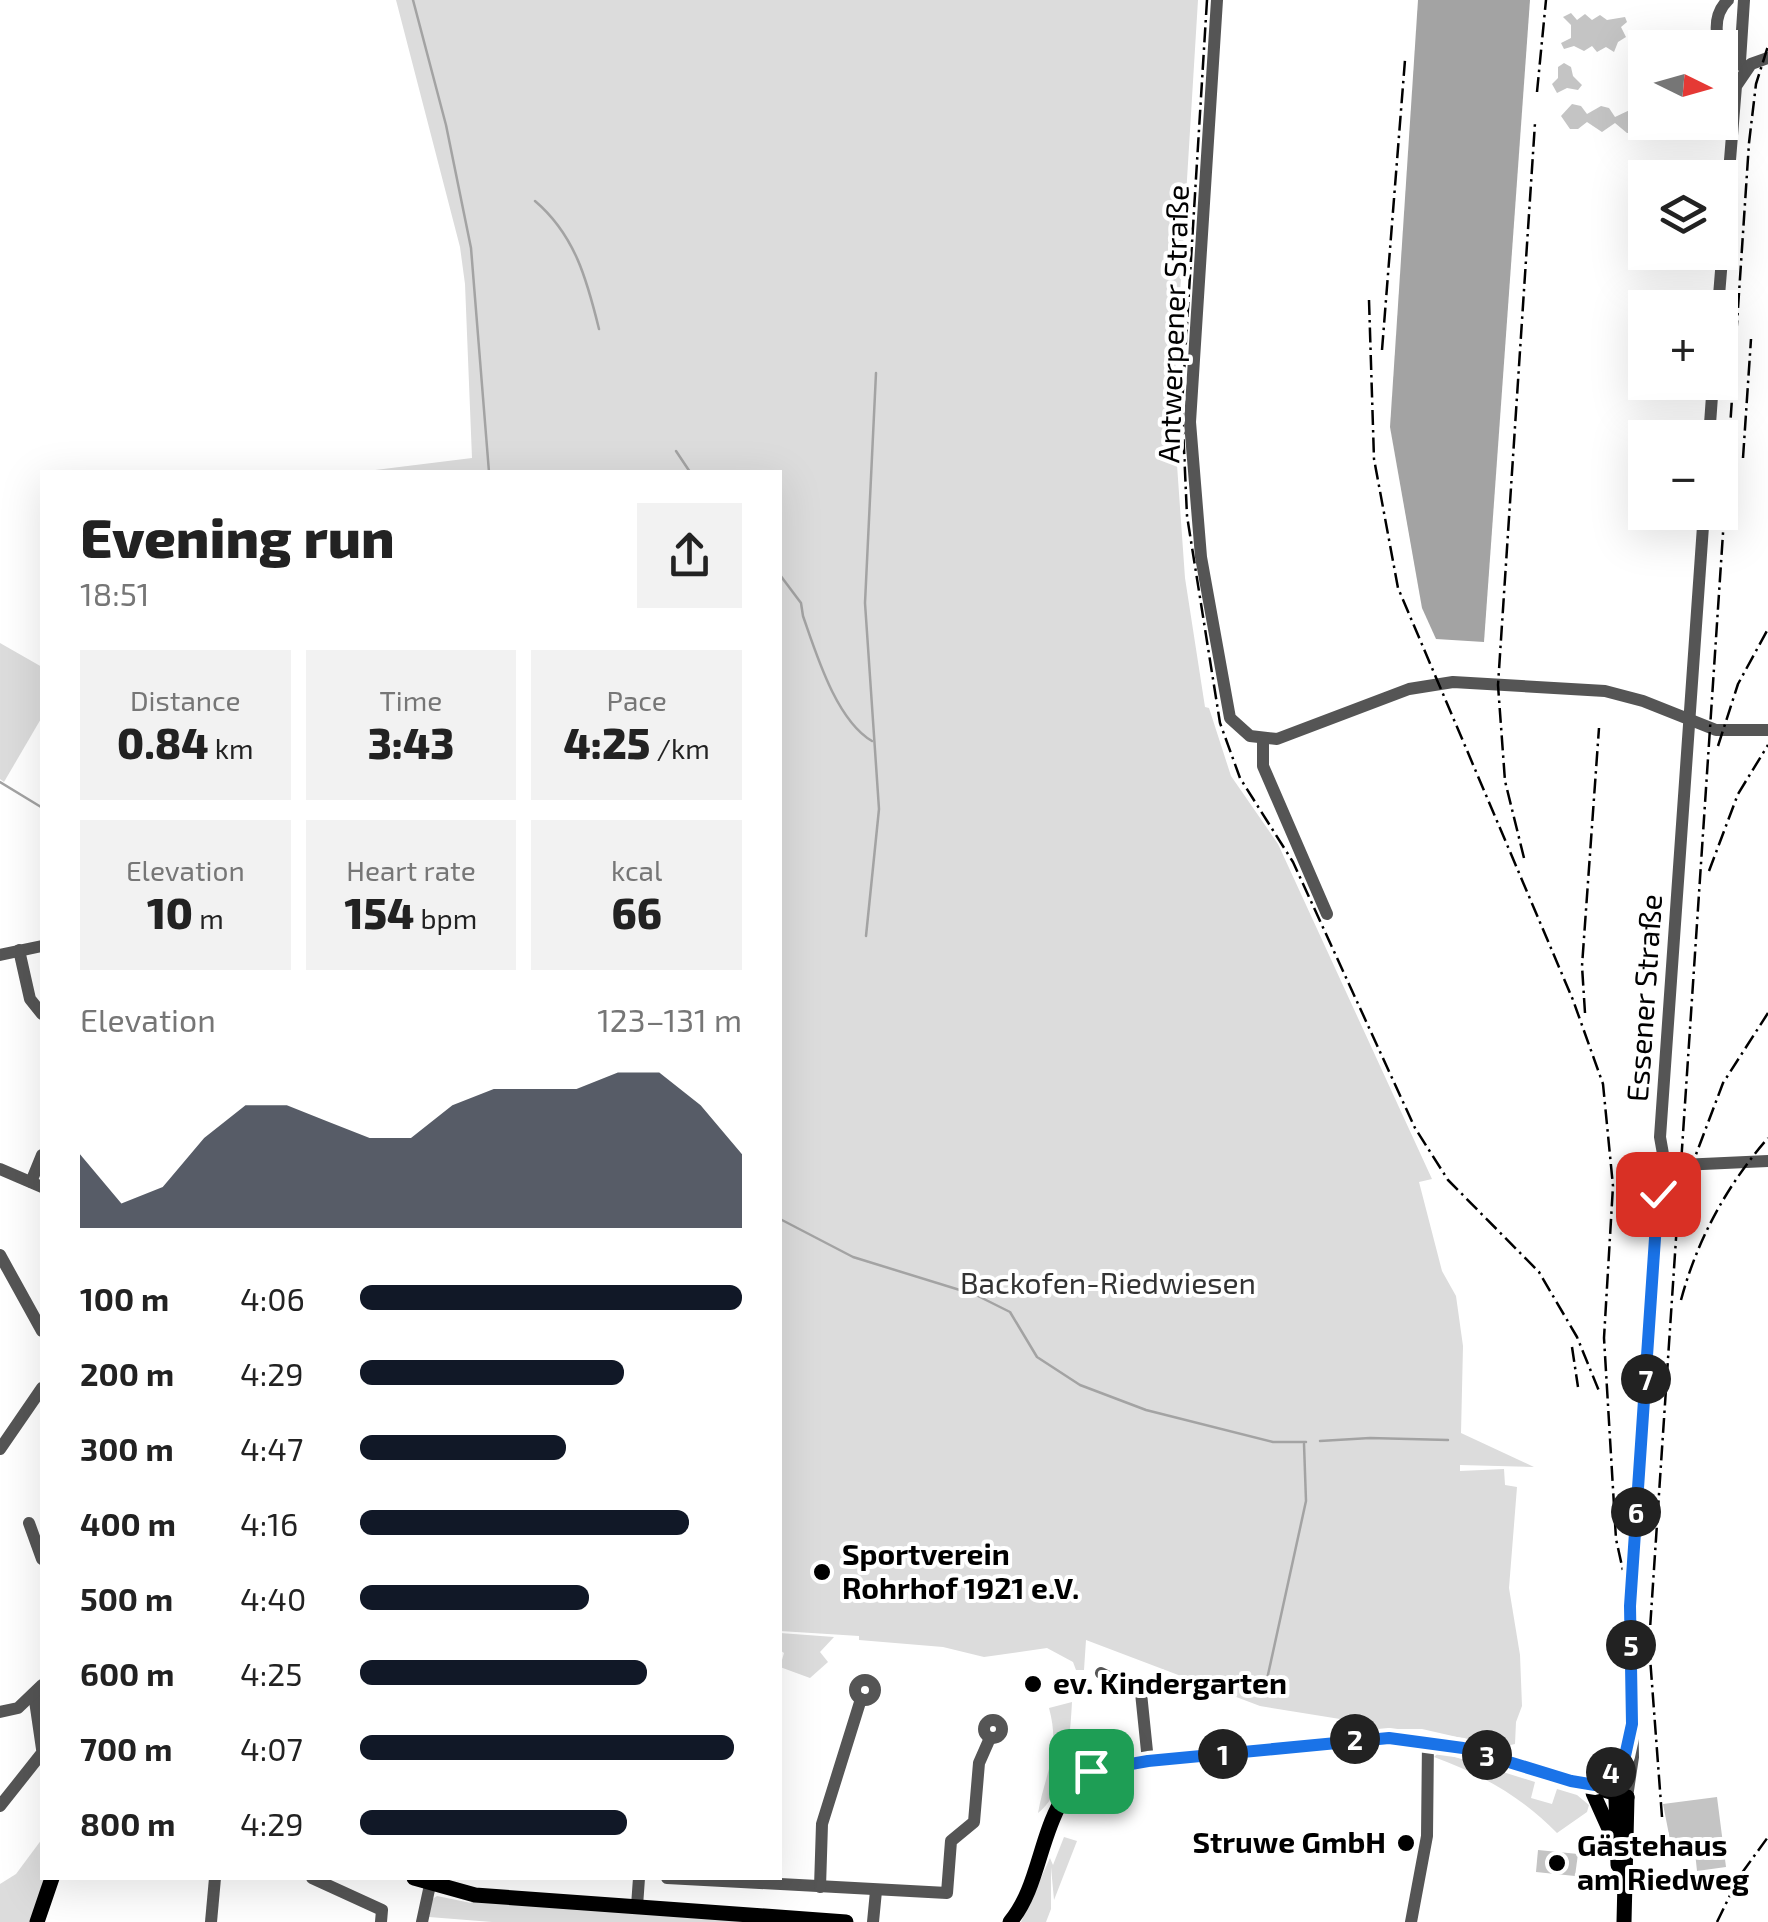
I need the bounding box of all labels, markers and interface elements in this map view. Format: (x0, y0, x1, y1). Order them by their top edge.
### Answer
north arrow (1628, 30, 1738, 140)
map controls (1628, 30, 1738, 530)
button: layers (1628, 160, 1738, 270)
street label: Antwerpener Straße (1149, 184, 1195, 464)
button: + (1628, 290, 1738, 400)
button: − (1628, 420, 1738, 530)
text: Evening run (80, 503, 395, 569)
button: share (637, 503, 742, 608)
text: 18:51 (80, 574, 150, 612)
text: Distance (130, 683, 241, 717)
text: Time (380, 683, 442, 717)
text: Pace (607, 683, 667, 717)
text: 0.84 (117, 717, 209, 767)
text: 3:43 (368, 717, 454, 767)
text: 4:25 (563, 717, 650, 767)
text: km (209, 731, 254, 765)
text: /km (650, 731, 710, 765)
text: Elevation (126, 853, 245, 887)
text: Heart rate (346, 853, 476, 887)
text: kcal (611, 853, 662, 887)
text: 10 (147, 887, 193, 937)
text: 154 (345, 887, 414, 937)
text: 66 (611, 887, 662, 937)
street label: Essener Straße (1618, 893, 1668, 1103)
text: m (193, 901, 224, 935)
text: bpm (414, 901, 477, 935)
text: Elevation (80, 1000, 216, 1038)
text: 123–131 m (597, 1000, 742, 1038)
pin (1616, 1152, 1701, 1237)
icon: check (1631, 1167, 1686, 1222)
park label: Backofen-Riedwiesen (960, 1264, 1256, 1300)
text: 100 m (80, 1279, 169, 1317)
text: 4:06 (240, 1279, 305, 1317)
text: 200 m (80, 1354, 174, 1392)
text: 4:29 (240, 1354, 304, 1392)
pin: 7 (1621, 1354, 1671, 1404)
text: 7 (1639, 1362, 1653, 1396)
text: 300 m (80, 1429, 174, 1467)
text: 4:47 (240, 1429, 303, 1467)
pin: 6 (1611, 1487, 1661, 1537)
text: 6 (1628, 1495, 1644, 1529)
text: 400 m (80, 1504, 176, 1542)
text: 4:16 (240, 1504, 298, 1542)
place label: Sportverein Rohrhof 1921 e.V. (842, 1535, 1079, 1605)
marker: Sportverein Rohrhof 1921 e.V. (811, 1561, 833, 1583)
text: 500 m (80, 1579, 173, 1617)
text: 4:40 (240, 1579, 306, 1617)
pin: 5 (1606, 1620, 1656, 1670)
text: 5 (1623, 1628, 1639, 1662)
text: 600 m (80, 1654, 174, 1692)
text: 4:25 (240, 1654, 302, 1692)
place label: ev. Kindergarten (1053, 1664, 1287, 1700)
marker: ev. Kindergarten (1022, 1673, 1044, 1695)
pin: 2 (1330, 1714, 1380, 1764)
text: 2 (1347, 1722, 1363, 1756)
text: 700 m (80, 1729, 172, 1767)
text: 4:07 (240, 1729, 303, 1767)
pin (1049, 1729, 1134, 1814)
pin: 1 (1198, 1729, 1248, 1779)
pin: 3 (1462, 1730, 1512, 1780)
text: 1 (1217, 1737, 1229, 1771)
text: 3 (1479, 1738, 1495, 1772)
icon: arrive (1064, 1744, 1119, 1799)
pin: 4 (1586, 1747, 1636, 1797)
text: 4 (1602, 1755, 1620, 1789)
text: 800 m (80, 1804, 175, 1842)
text: 4:29 (240, 1804, 304, 1842)
place label: Struwe GmbH (1192, 1823, 1386, 1859)
place label: Gästehaus am Riedweg (1577, 1826, 1750, 1896)
marker: Struwe GmbH (1395, 1832, 1417, 1854)
marker: Gästehaus am Riedweg (1546, 1852, 1568, 1874)

